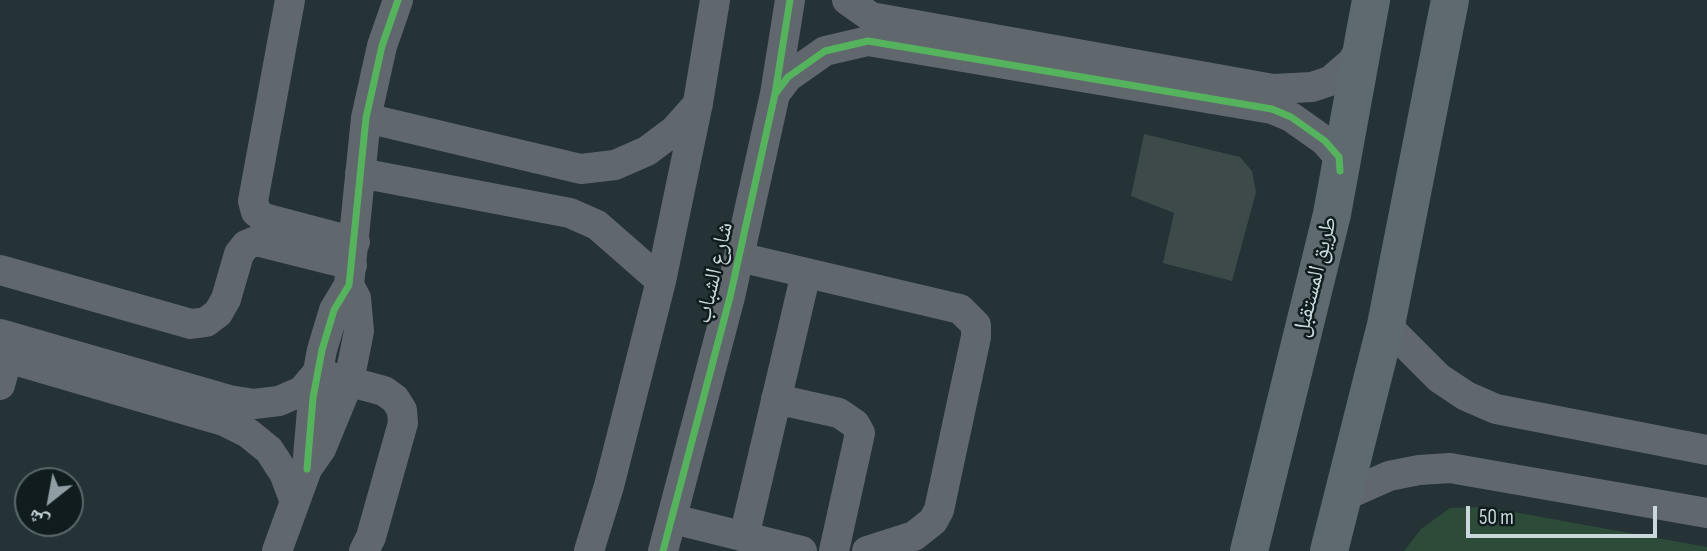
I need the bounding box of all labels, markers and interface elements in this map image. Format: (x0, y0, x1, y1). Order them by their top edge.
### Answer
street label: طريق المستقبل (1288, 214, 1344, 340)
street label: شارع الشباب (690, 220, 740, 326)
north arrow (14, 467, 84, 537)
scale bar (1469, 491, 1660, 536)
text: ش (24, 504, 54, 534)
text: 50 m (1479, 505, 1514, 530)

